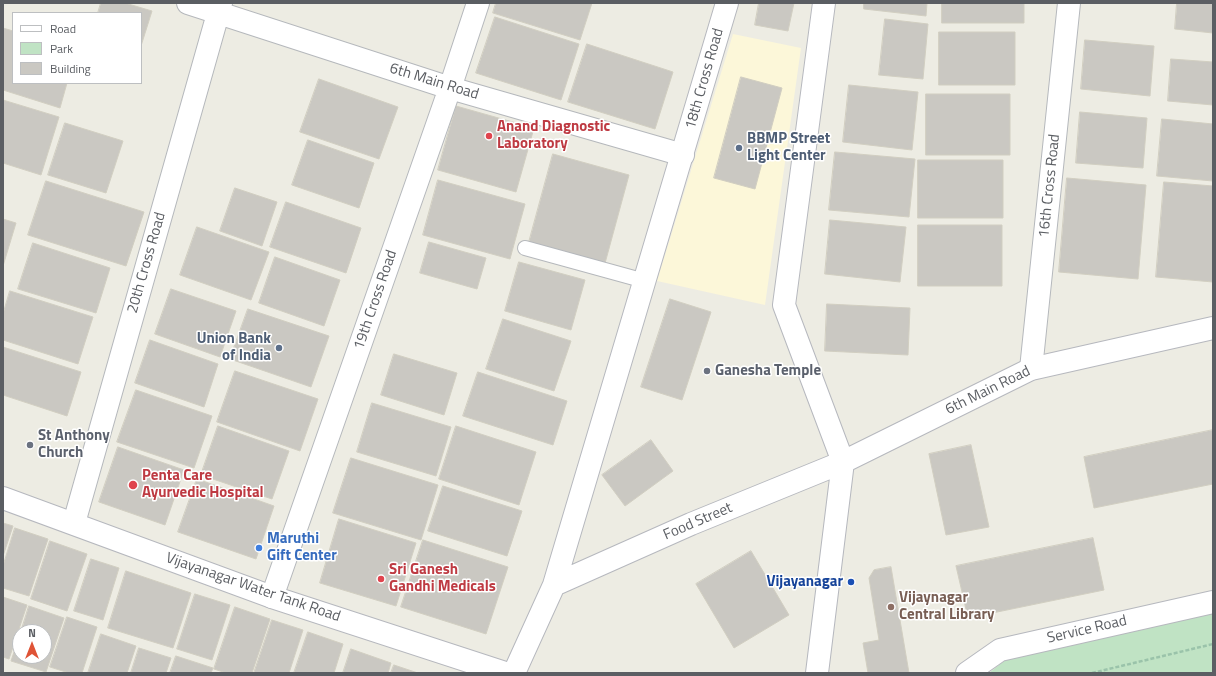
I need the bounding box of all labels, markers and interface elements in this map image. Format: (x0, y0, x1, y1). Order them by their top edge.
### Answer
legend (12, 12, 142, 84)
text: Road (50, 19, 76, 38)
street label: 18th Cross Road (682, 26, 728, 132)
text: Park (50, 39, 73, 58)
text: Building (50, 59, 91, 78)
street label: 6th Main Road (387, 60, 481, 104)
place label: Anand Diagnostic Laboratory (497, 118, 610, 153)
place label: BBMP Street Light Center (747, 130, 830, 165)
marker: Anand Diagnostic Laboratory (484, 131, 494, 141)
street label: 16th Cross Road (1036, 133, 1064, 239)
marker: BBMP Street Light Center (734, 143, 744, 153)
street label: 20th Cross Road (124, 210, 170, 316)
street label: 19th Cross Road (351, 248, 401, 352)
place label: Union Bank of India (197, 330, 271, 365)
marker: Union Bank of India (274, 343, 284, 353)
place label: Ganesha Temple (715, 362, 821, 380)
street label: 6th Main Road (943, 363, 1033, 419)
marker: Ganesha Temple (702, 366, 712, 376)
place label: St Anthony Church (38, 427, 110, 462)
marker: St Anthony Church (25, 440, 35, 450)
place label: Penta Care Ayurvedic Hospital (142, 467, 264, 502)
marker: Penta Care Ayurvedic Hospital (127, 479, 139, 491)
street label: Food Street (661, 499, 735, 545)
place label: Maruthi Gift Center (267, 530, 337, 565)
marker: Maruthi Gift Center (254, 543, 264, 553)
street label: Vijayanagar Water Tank Road (163, 550, 343, 626)
place label: Sri Ganesh Gandhi Medicals (389, 561, 496, 596)
place label: Vijayanagar (766, 573, 843, 591)
marker: Sri Ganesh Gandhi Medicals (376, 574, 386, 584)
marker: Vijayanagar (846, 577, 856, 587)
place label: Vijaynagar Central Library (899, 589, 994, 624)
marker: Vijaynagar Central Library (886, 602, 896, 612)
street label: Service Road (1045, 612, 1129, 648)
north arrow (12, 624, 52, 664)
text: N (28, 625, 36, 641)

